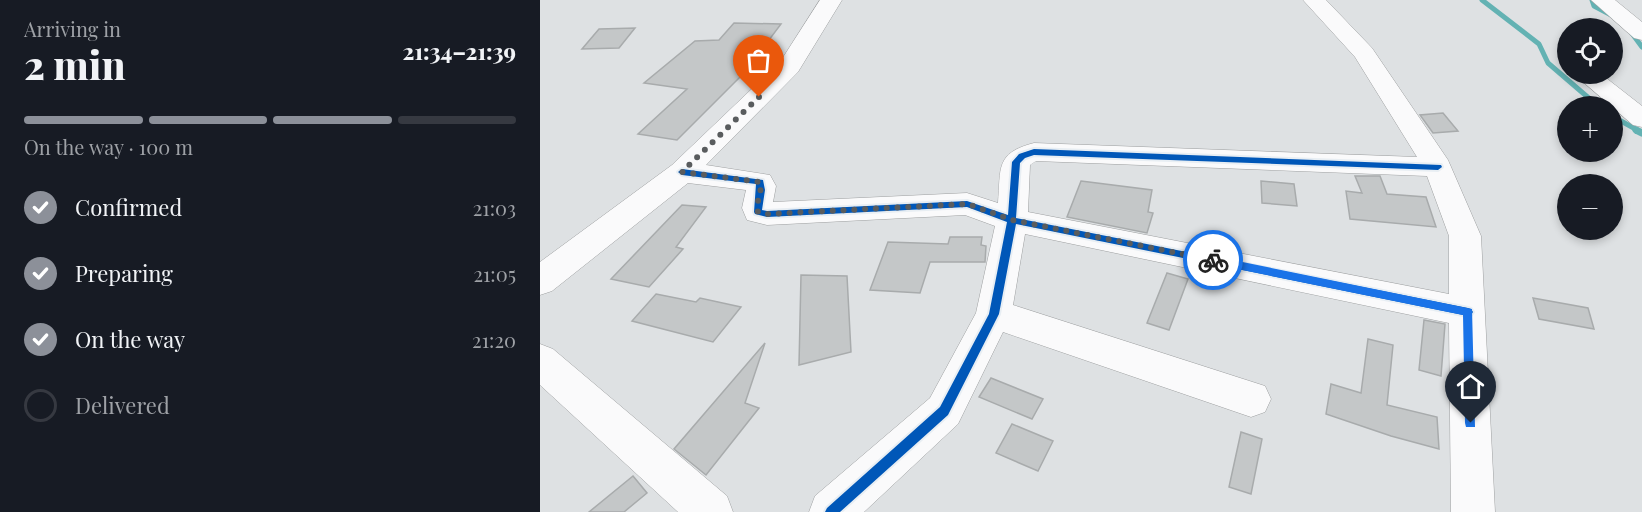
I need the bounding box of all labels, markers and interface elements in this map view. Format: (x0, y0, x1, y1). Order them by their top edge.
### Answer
text: Arriving in (24, 15, 121, 42)
map controls (1557, 18, 1623, 240)
button: locate (1557, 18, 1623, 84)
pin (733, 35, 784, 97)
text: 21:34–21:39 (403, 36, 516, 66)
text: 2 min (24, 38, 126, 90)
icon: bag (742, 44, 775, 77)
button: + (1557, 96, 1623, 162)
text: On the way · 100 m (24, 133, 193, 160)
button: − (1557, 174, 1623, 240)
icon: check (24, 191, 57, 224)
text: Confirmed (75, 192, 182, 222)
text: 21:03 (473, 194, 516, 221)
courier (1183, 230, 1243, 290)
icon: bike (1197, 244, 1230, 277)
icon: check (24, 257, 57, 290)
text: Preparing (75, 258, 173, 288)
text: 21:05 (473, 260, 516, 287)
icon: check (24, 323, 57, 356)
text: On the way (75, 324, 185, 354)
text: 21:20 (472, 326, 516, 353)
pin (1445, 361, 1496, 423)
icon: home (1454, 370, 1487, 403)
text: Delivered (75, 390, 170, 420)

